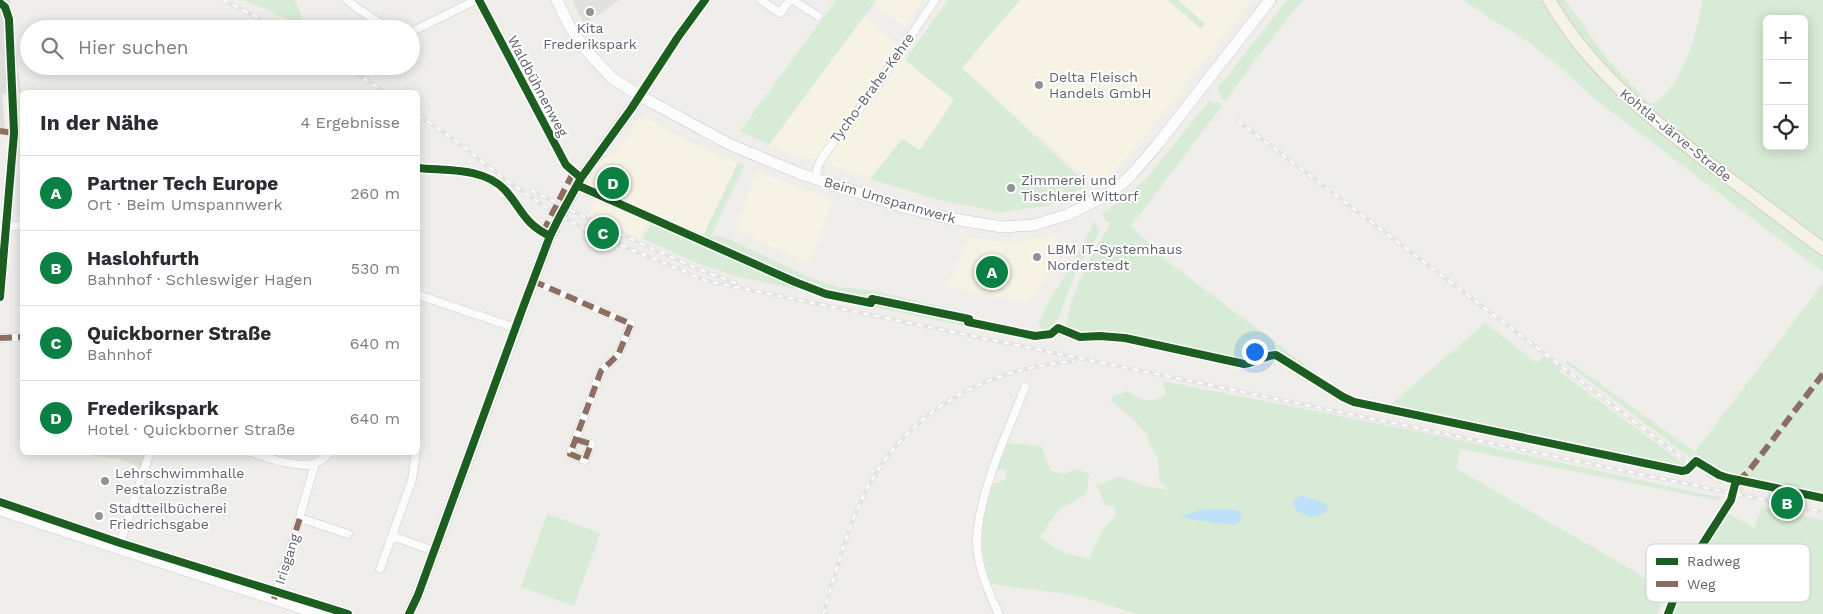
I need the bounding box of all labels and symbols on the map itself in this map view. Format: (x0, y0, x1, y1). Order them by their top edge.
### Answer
marker: Kita Frederikspark (584, 6, 596, 18)
place label: Kita Frederikspark (543, 20, 637, 52)
street label: Tycho-Brahe-Kehre (827, 30, 917, 146)
street label: Waldbühnenweg (505, 33, 572, 140)
place label: Delta Fleisch Handels GmbH (1049, 69, 1151, 101)
marker: Delta Fleisch Handels GmbH (1033, 79, 1045, 91)
street label: Kohtla-Järve-Straße (1617, 85, 1735, 185)
pin: D (597, 164, 629, 202)
place label: Zimmerei und Tischlerei Wittorf (1021, 172, 1139, 204)
street label: Beim Umspannwerk (822, 173, 958, 227)
marker: Zimmerei und Tischlerei Wittorf (1005, 182, 1017, 194)
pin: C (587, 214, 619, 252)
place label: LBM IT-Systemhaus Norderstedt (1047, 241, 1182, 273)
marker: LBM IT-Systemhaus Norderstedt (1031, 251, 1043, 263)
pin: A (976, 253, 1008, 291)
your location (1242, 339, 1268, 365)
place label: Lehrschwimmhalle Pestalozzistraße (115, 465, 244, 497)
marker: Lehrschwimmhalle Pestalozzistraße (99, 475, 111, 487)
pin: B (1771, 484, 1803, 522)
place label: Stadtteilbücherei Friedrichsgabe (109, 500, 227, 532)
marker: Stadtteilbücherei Friedrichsgabe (93, 510, 105, 522)
street label: Irisgang (271, 531, 303, 586)
legend (1646, 544, 1810, 602)
text: Radweg (1687, 553, 1741, 569)
text: Weg (1687, 576, 1716, 592)

